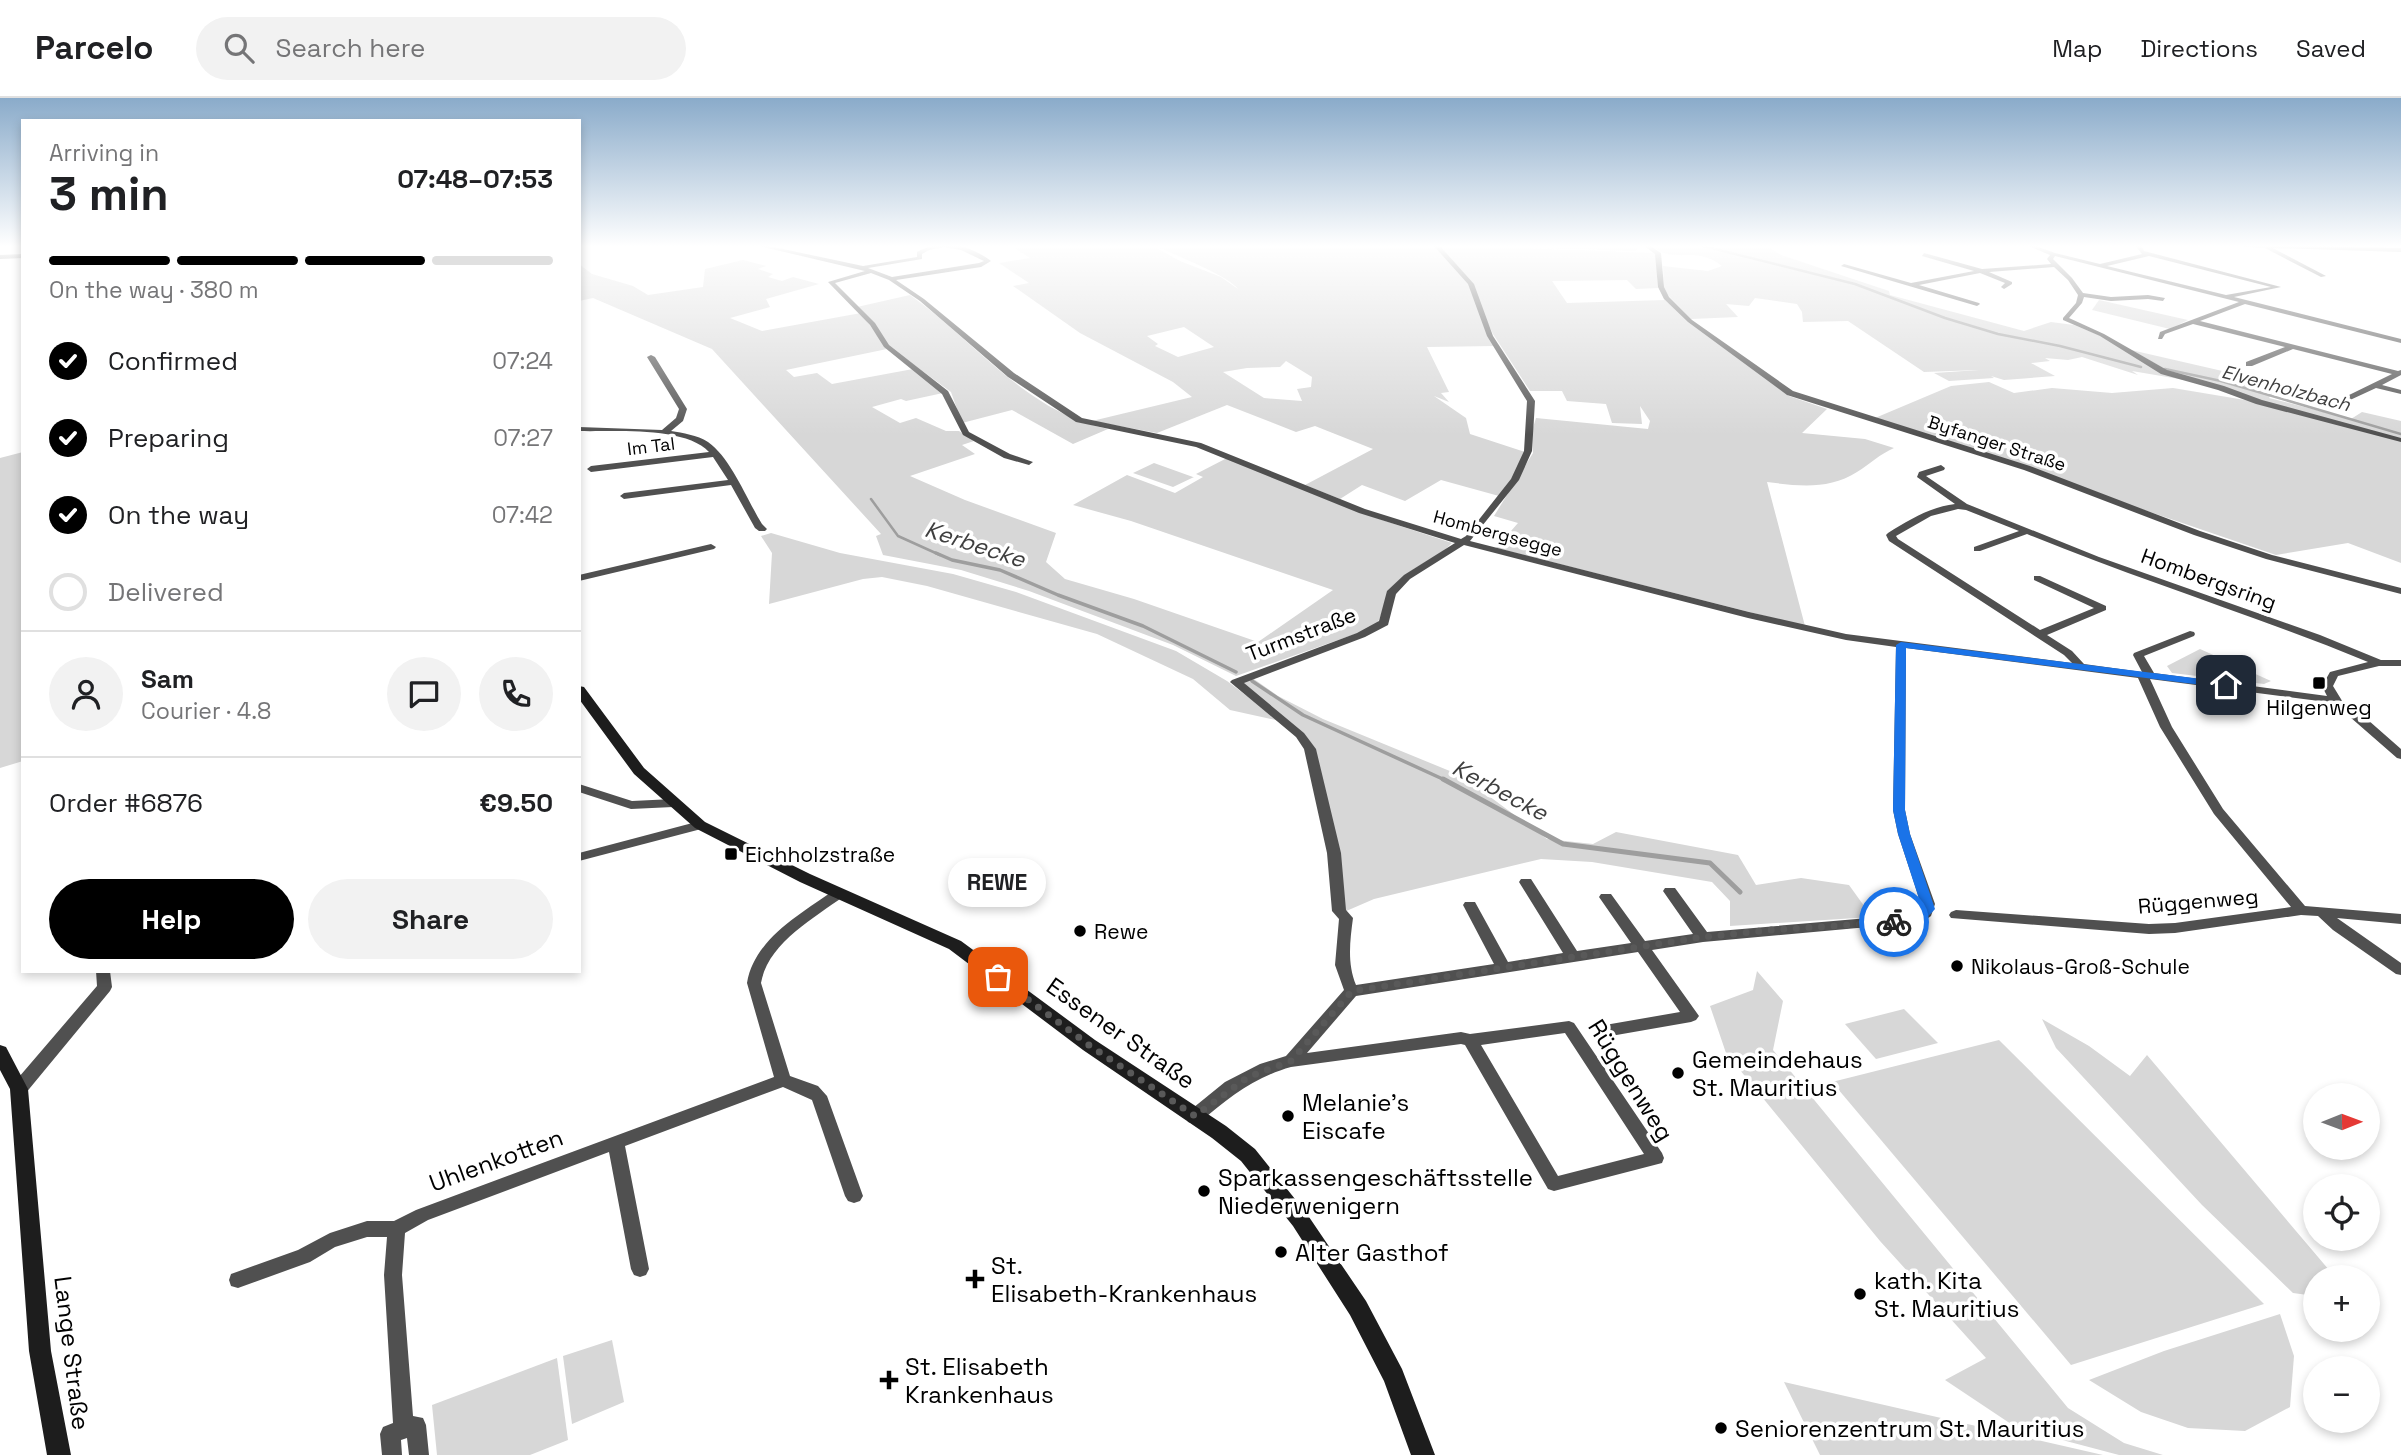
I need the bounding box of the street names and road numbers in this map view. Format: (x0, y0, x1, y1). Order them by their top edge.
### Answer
street label: Byfanger Straße (1925, 410, 2069, 476)
street label: Im Tal (626, 432, 676, 460)
street label: Hombergsegge (1431, 505, 1565, 561)
street label: Hombergsring (2138, 542, 2280, 616)
street label: Turmstraße (1242, 601, 1360, 667)
street label: Rüggenweg (2137, 882, 2259, 920)
street label: Essener Straße (1041, 970, 1201, 1096)
street label: Rüggenweg (1581, 1013, 1681, 1147)
street label: Uhlenkotten (425, 1121, 567, 1199)
street label: Lange Straße (47, 1274, 97, 1432)

